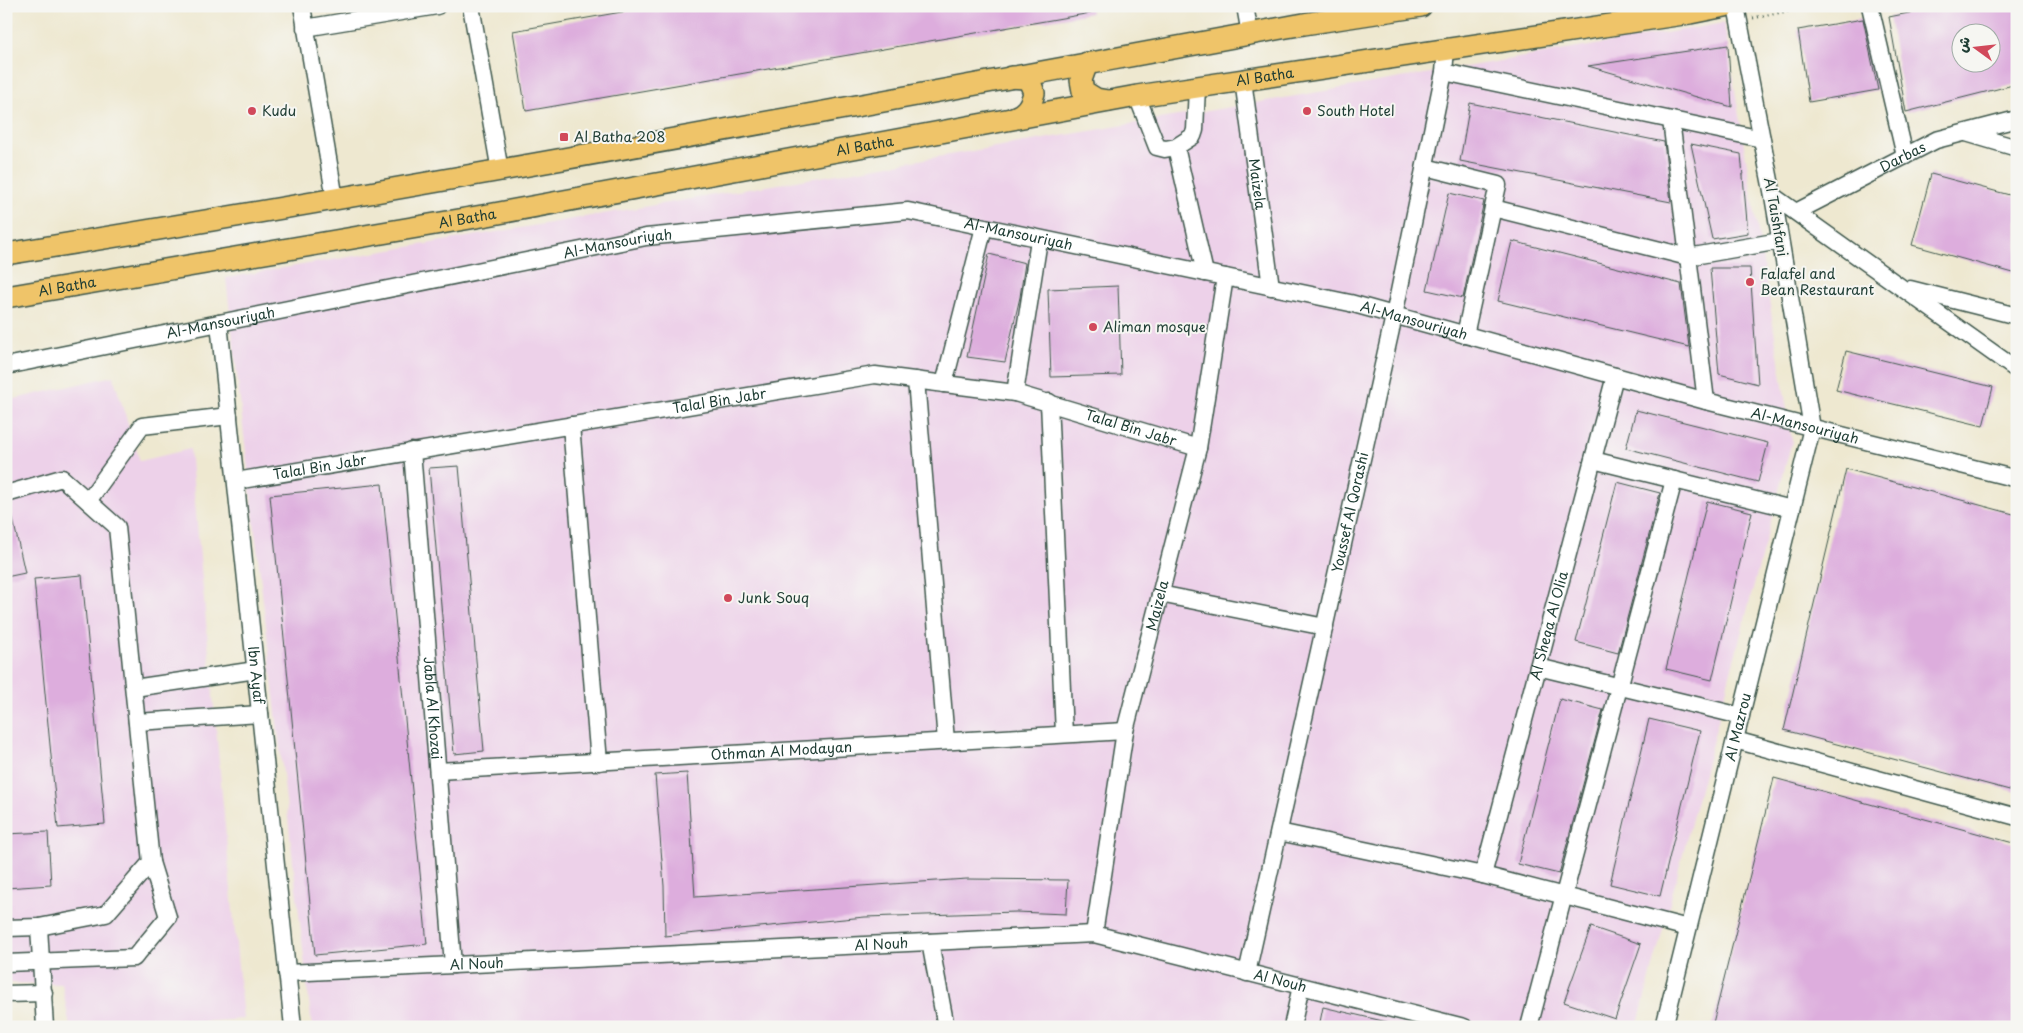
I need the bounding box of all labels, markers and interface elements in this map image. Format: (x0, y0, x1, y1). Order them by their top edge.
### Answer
north arrow (1950, 22, 2000, 72)
text: ش (1951, 34, 1975, 55)
street label: Al Batha (1234, 62, 1295, 91)
place label: Kudu (262, 100, 296, 121)
place label: South Hotel (1317, 100, 1395, 121)
marker: Kudu (246, 105, 258, 117)
marker: South Hotel (1301, 105, 1313, 117)
place label: Al Batha 208 (574, 126, 665, 147)
street label: Al Batha (834, 130, 895, 161)
marker: Al Batha 208 (558, 131, 570, 143)
street label: Darbas (1876, 136, 1929, 177)
street label: Maizela (1244, 157, 1271, 211)
street label: Al Taishfani (1759, 176, 1794, 258)
street label: Al Batha (437, 203, 498, 233)
street label: Al-Mansouriyah (962, 212, 1075, 255)
street label: Al-Mansouriyah (561, 223, 673, 263)
place label: Falafel and Bean Restaurant (1760, 263, 1874, 300)
street label: Al Batha (37, 271, 98, 301)
marker: Falafel and Bean Restaurant (1744, 276, 1756, 288)
street label: Al-Mansouriyah (1358, 295, 1470, 345)
street label: Al-Mansouriyah (164, 301, 277, 343)
place label: Aliman mosque (1103, 316, 1206, 337)
marker: Aliman mosque (1087, 321, 1099, 333)
street label: Talal Bin Jabr (671, 382, 768, 418)
street label: Al-Mansouriyah (1749, 402, 1861, 449)
street label: Talal Bin Jabr (1083, 404, 1180, 451)
street label: Talal Bin Jabr (271, 448, 369, 485)
street label: Youssef Al Qorashi (1326, 450, 1373, 575)
street label: Al Sheqa Al Olia (1524, 568, 1573, 682)
street label: Maizela (1140, 578, 1174, 633)
place label: Junk Souq (738, 587, 809, 608)
marker: Junk Souq (722, 592, 734, 604)
street label: Ibn Ayaf (243, 645, 270, 707)
street label: Jabla Al Khozai (418, 656, 448, 760)
street label: Al Mazrou (1719, 691, 1756, 763)
street label: Othman Al Modayan (710, 736, 853, 765)
street label: Al Nouh (854, 932, 909, 956)
street label: Al Nouh (449, 952, 504, 975)
street label: Al Nouh (1252, 964, 1309, 997)

